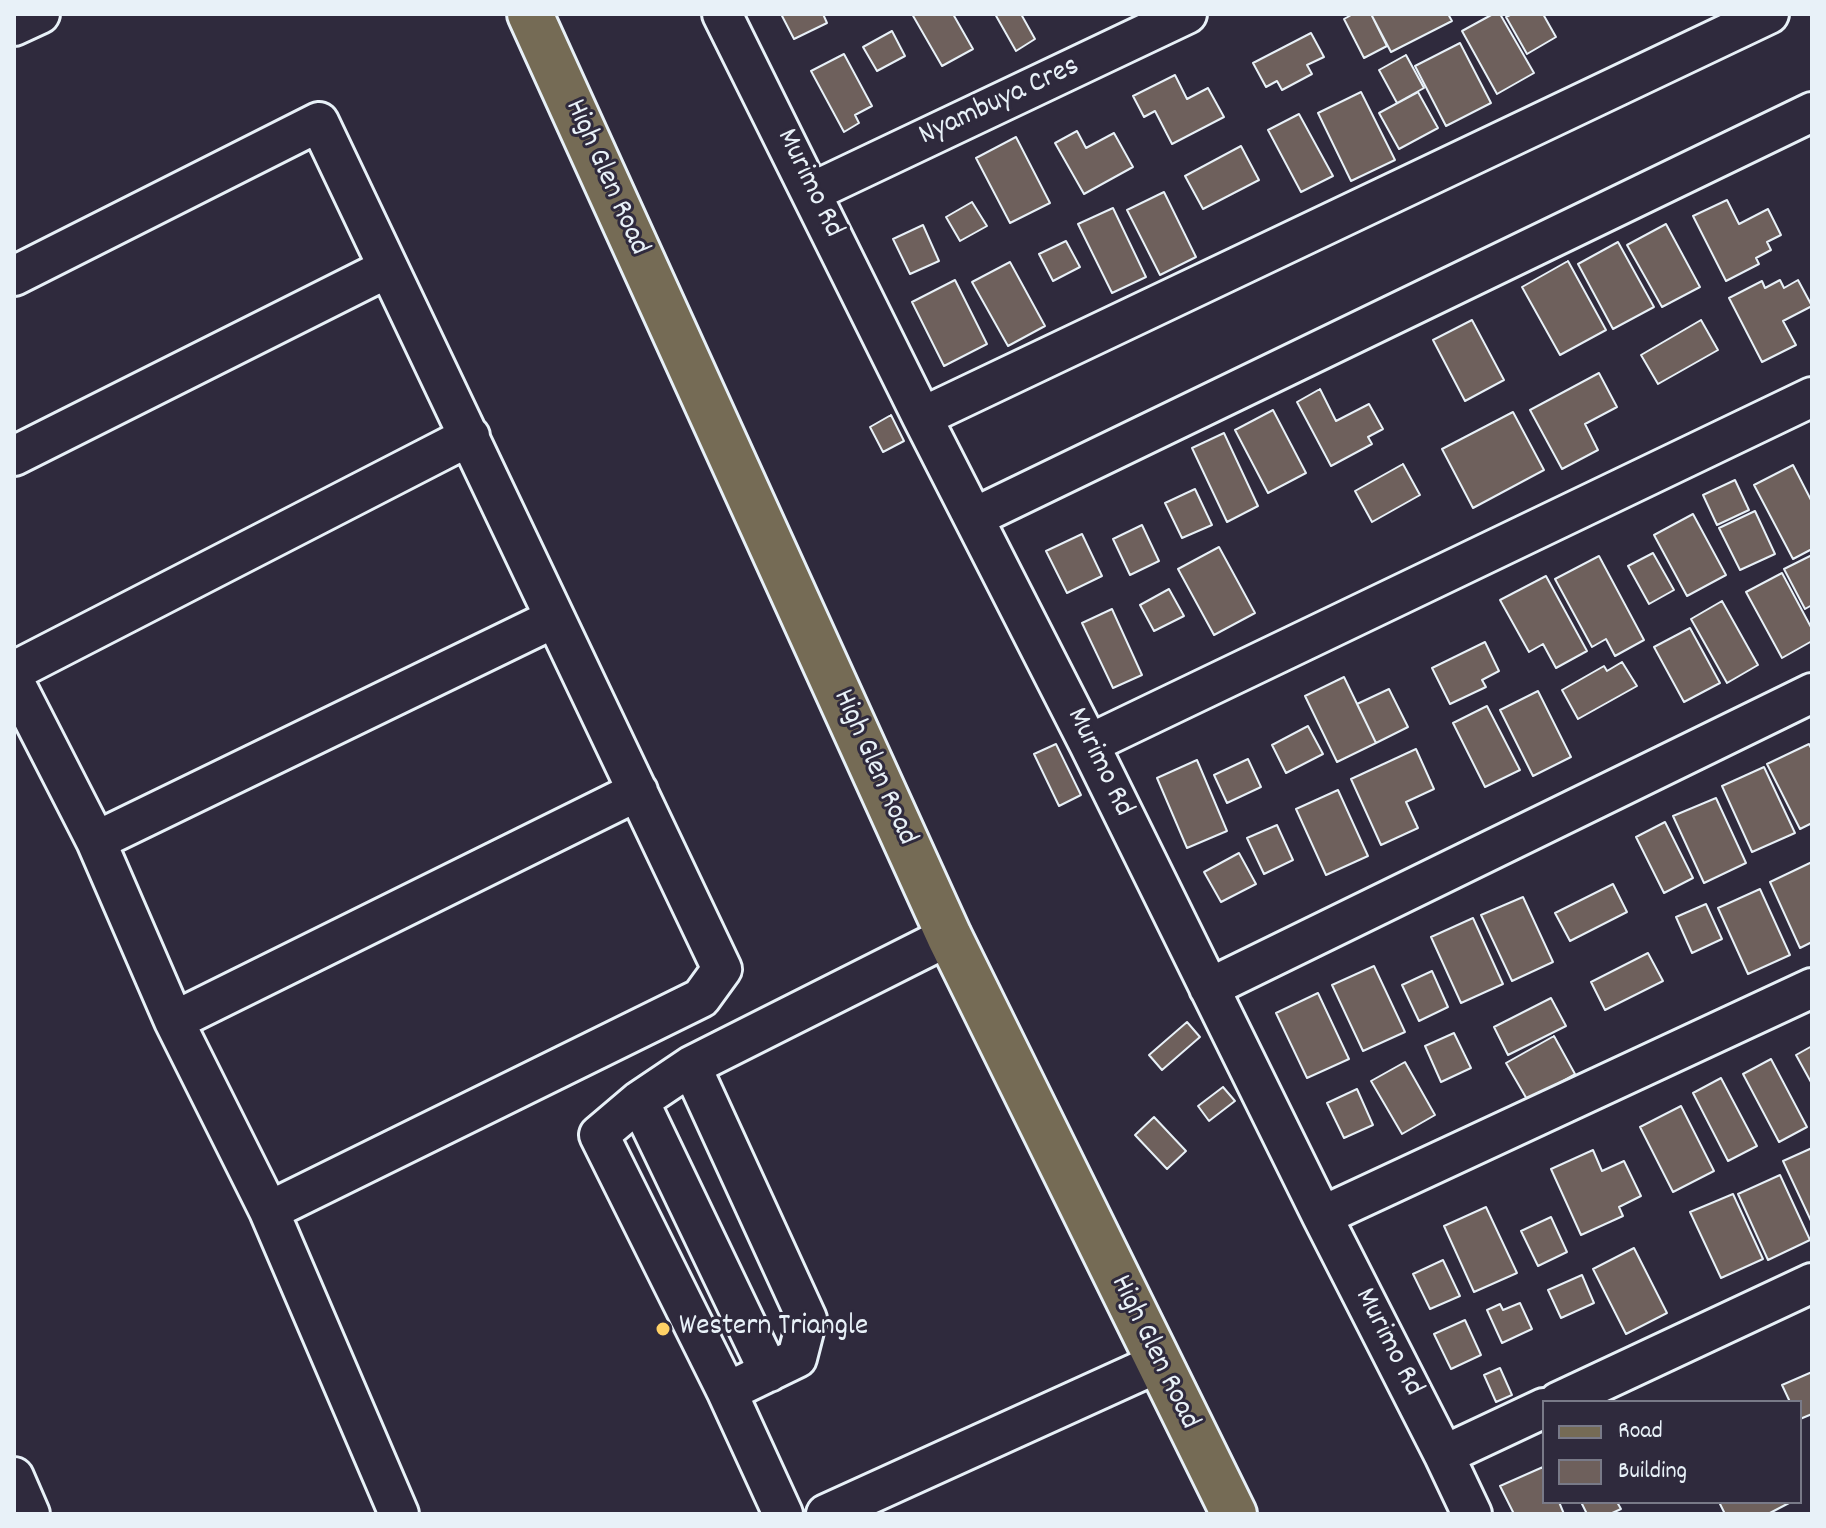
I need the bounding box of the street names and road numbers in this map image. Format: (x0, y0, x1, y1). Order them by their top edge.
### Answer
street label: Nyambuya Cres (914, 50, 1086, 156)
street label: High Glen Road (555, 94, 655, 262)
street label: Murimo Rd (766, 124, 850, 244)
street label: High Glen Road (823, 684, 923, 852)
street label: Murimo Rd (1056, 703, 1140, 823)
street label: High Glen Road (1100, 1270, 1206, 1436)
street label: Murimo Rd (1344, 1283, 1430, 1403)

